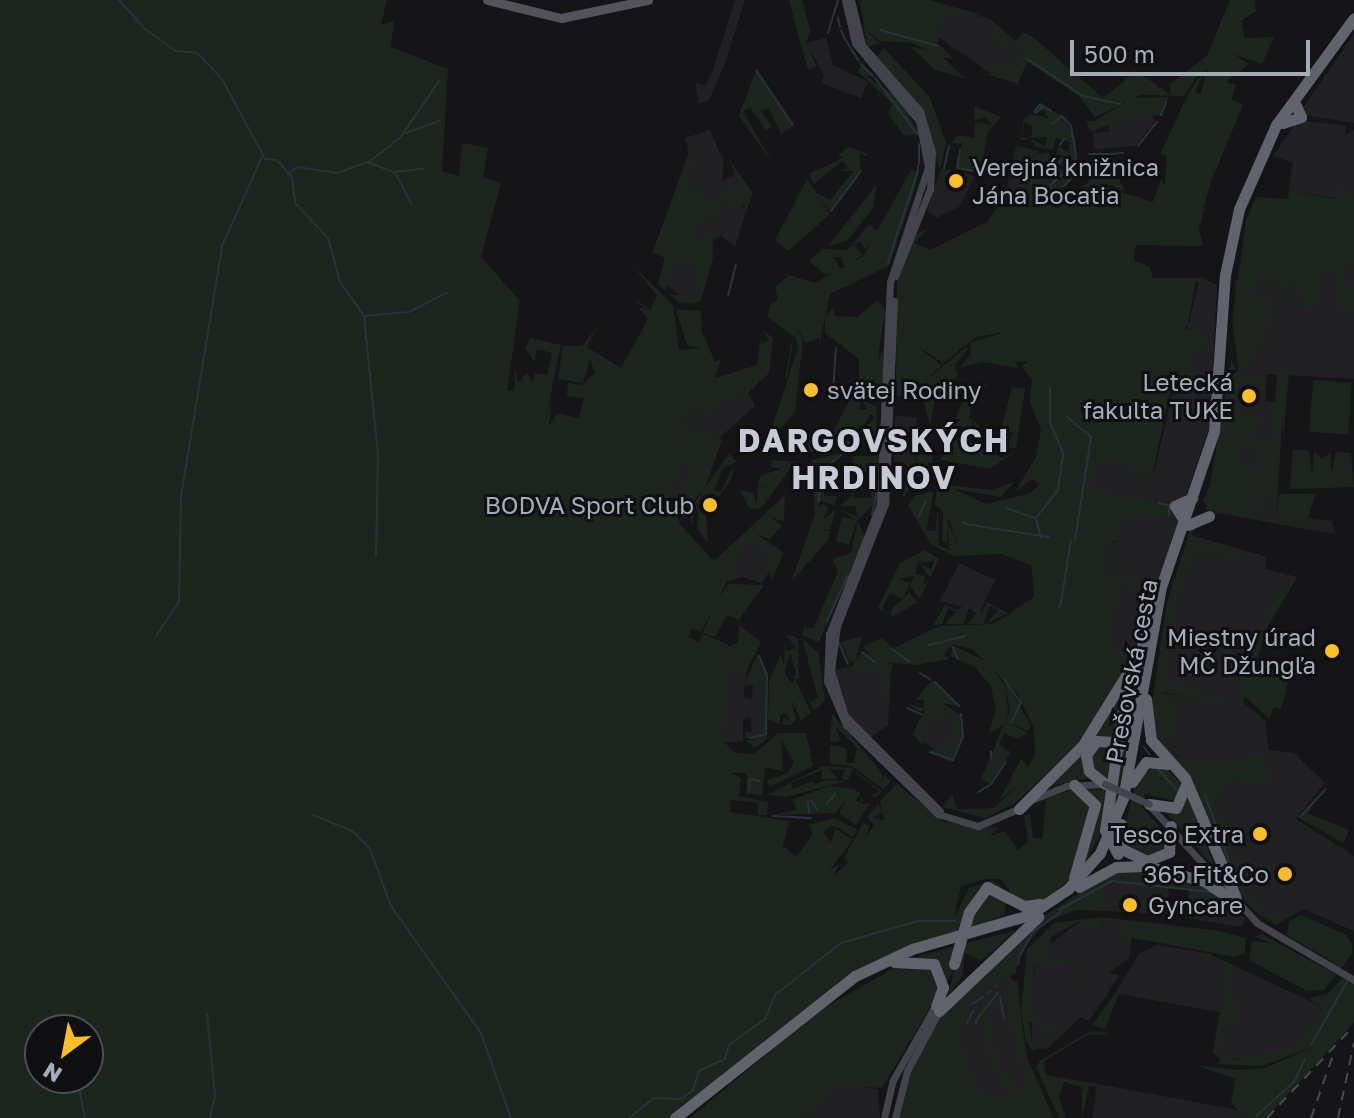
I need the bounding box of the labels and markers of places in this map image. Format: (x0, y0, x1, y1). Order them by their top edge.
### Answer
place label: Verejná knižnica Jána Bocatia (972, 153, 1159, 209)
marker: Verejná knižnica Jána Bocatia (947, 172, 965, 190)
place label: Letecká fakulta TUKE (1083, 368, 1233, 424)
place label: svätej Rodiny (827, 376, 981, 404)
marker: svätej Rodiny (802, 381, 820, 399)
marker: Letecká fakulta TUKE (1240, 387, 1258, 405)
place label: BODVA Sport Club (485, 491, 694, 519)
marker: BODVA Sport Club (701, 496, 719, 514)
place label: Miestny úrad MČ Džungľa (1167, 623, 1316, 679)
marker: Miestny úrad MČ Džungľa (1323, 642, 1341, 660)
place label: Tesco Extra (1111, 820, 1244, 848)
marker: Tesco Extra (1251, 825, 1269, 843)
place label: 365 Fit&Co (1143, 860, 1269, 888)
marker: 365 Fit&Co (1276, 865, 1294, 883)
place label: Gyncare (1148, 891, 1243, 919)
marker: Gyncare (1119, 894, 1141, 916)

